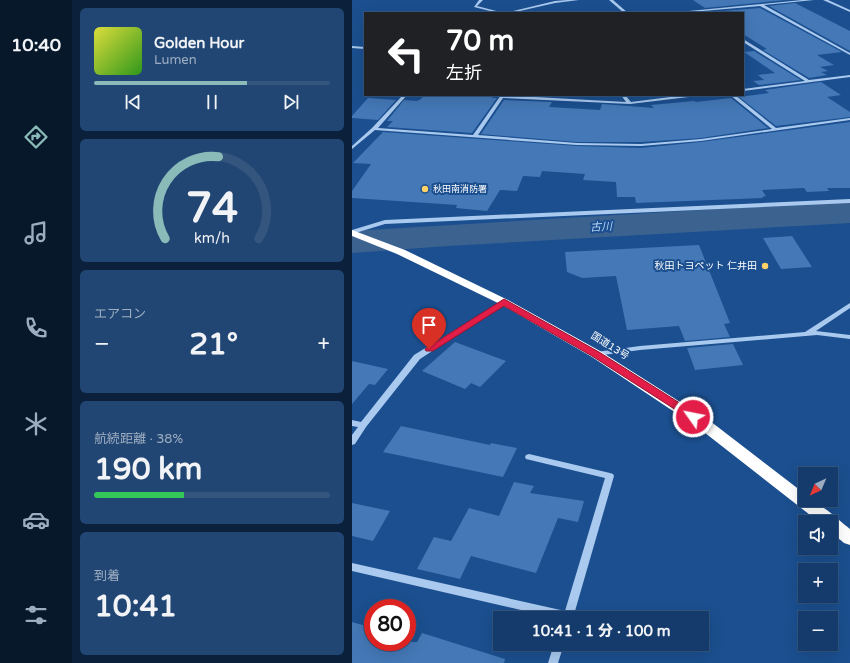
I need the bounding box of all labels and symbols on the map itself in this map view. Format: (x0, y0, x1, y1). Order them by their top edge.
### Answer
marker: 秋田南消防署 (420, 184, 430, 194)
place label: 秋田南消防署 (433, 184, 487, 195)
water label: 古川 (590, 220, 613, 234)
place label: 秋田トヨペット 仁井田 (654, 260, 757, 272)
marker: 秋田トヨペット 仁井田 (760, 261, 770, 271)
pin (412, 308, 446, 349)
street label: 国道13号 (589, 330, 631, 362)
position arrow (672, 396, 714, 438)
north arrow (798, 467, 838, 507)
speed limit sign: 80 (364, 599, 416, 651)

